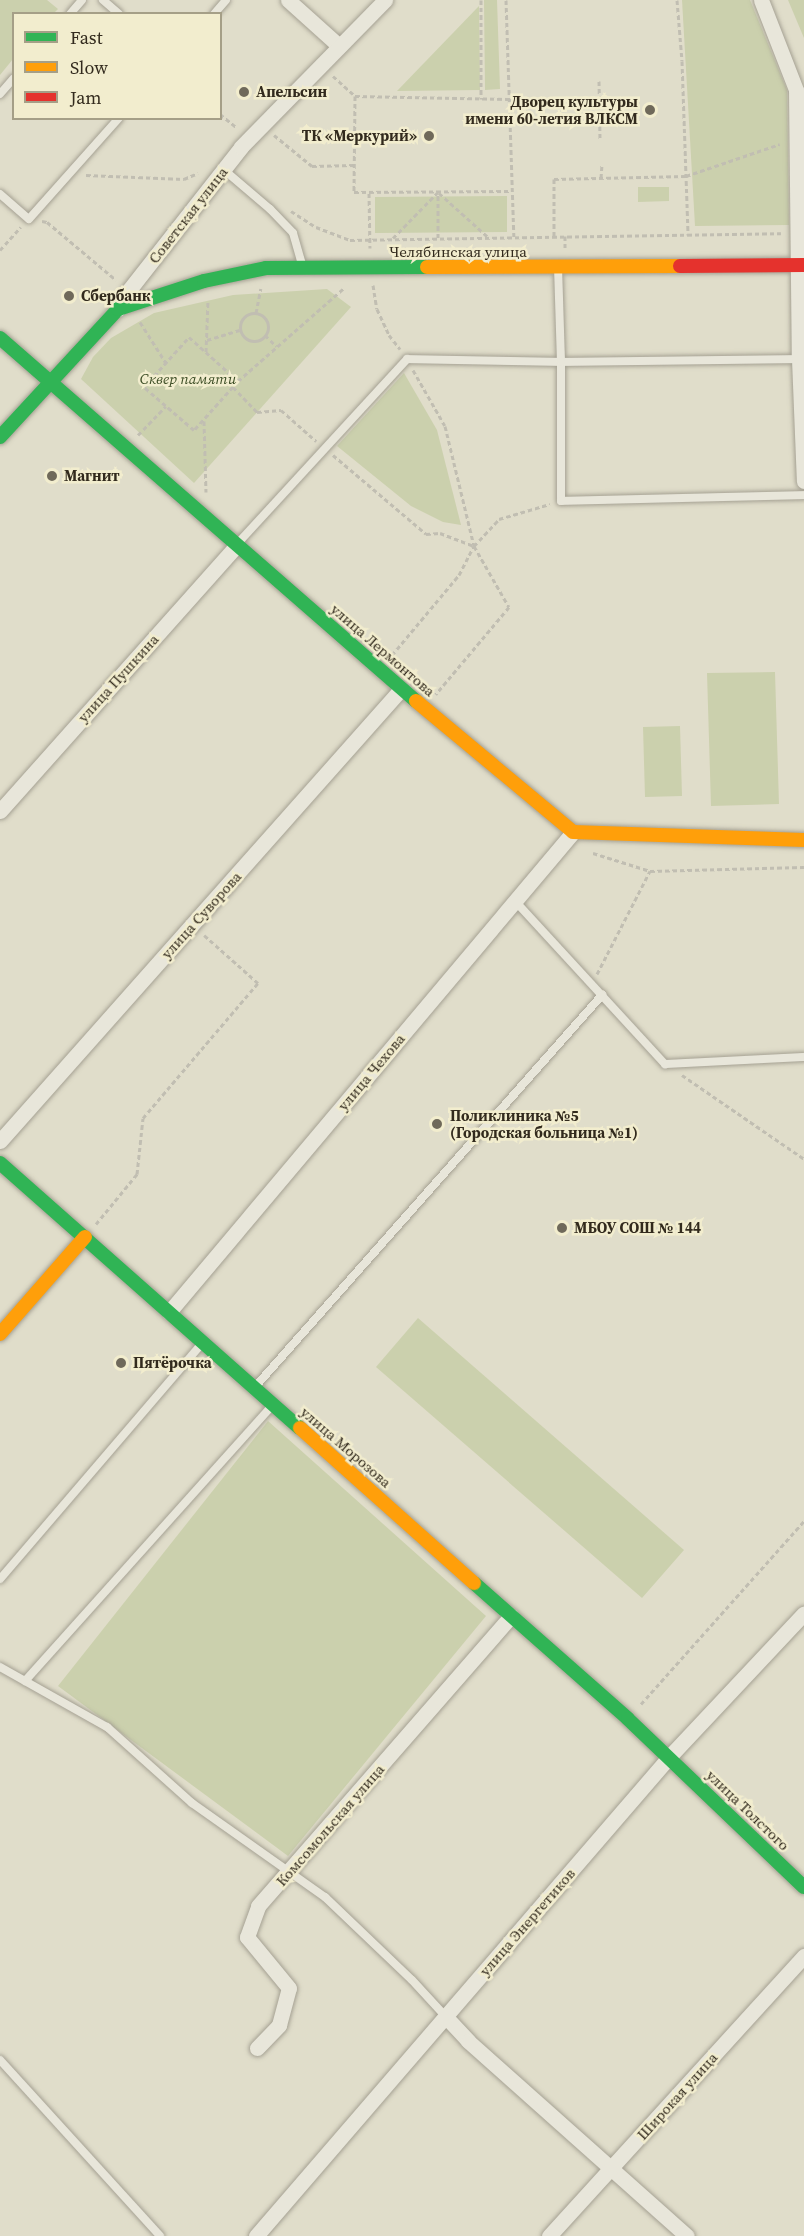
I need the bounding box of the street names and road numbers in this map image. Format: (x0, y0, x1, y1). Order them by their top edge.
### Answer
street label: Советская улица (145, 163, 231, 267)
street label: Челябинская улица (389, 243, 527, 261)
street label: улица Лермонтова (327, 600, 439, 700)
street label: улица Пушкина (74, 630, 162, 726)
street label: улица Суворова (157, 868, 245, 962)
street label: улица Чехова (334, 1030, 408, 1114)
street label: улица Морозова (297, 1403, 395, 1491)
street label: Комсомольская улица (272, 1760, 388, 1890)
street label: улица Толстого (703, 1766, 793, 1854)
street label: улица Энергетиков (475, 1865, 579, 1979)
street label: Широкая улица (633, 2049, 721, 2143)

